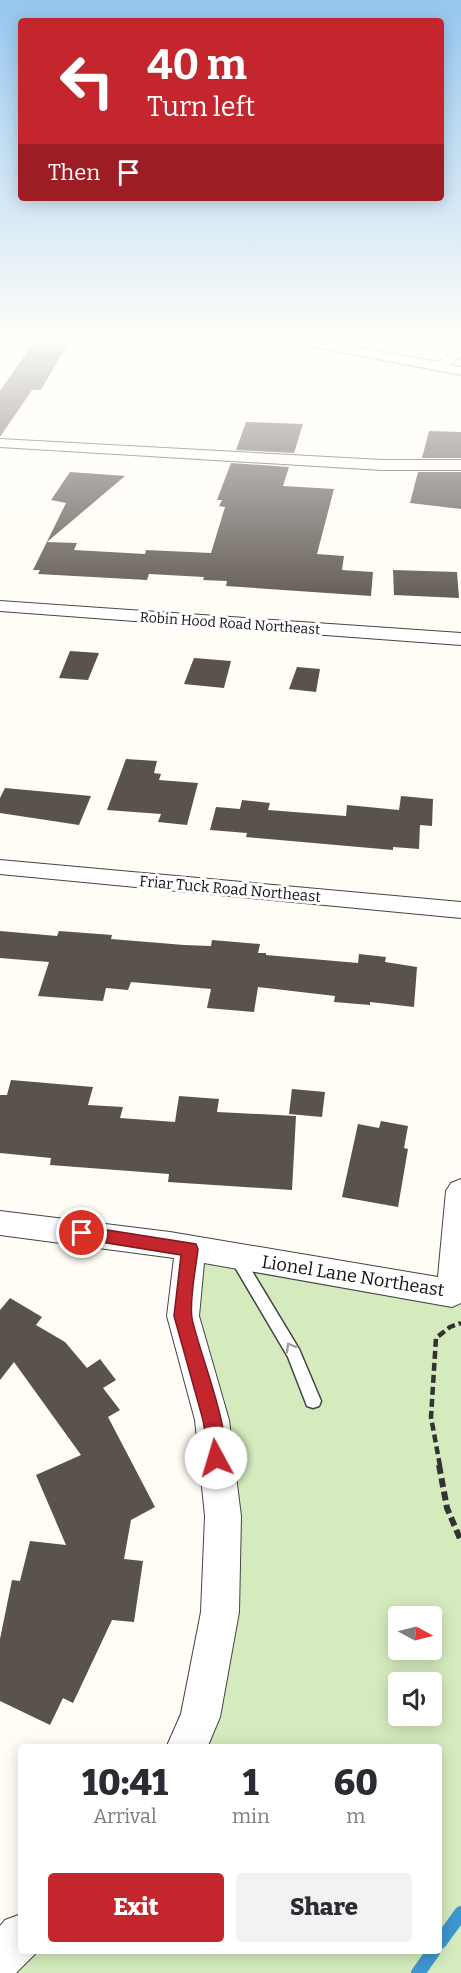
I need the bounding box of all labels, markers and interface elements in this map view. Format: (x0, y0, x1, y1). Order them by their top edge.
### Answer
text: 40 m (147, 40, 247, 90)
icon: left (48, 42, 126, 120)
text: Turn left (147, 91, 255, 123)
icon: arrive (112, 156, 145, 189)
text: Then (48, 159, 100, 186)
street label: Robin Hood Road Northeast (139, 609, 321, 638)
street label: Friar Tuck Road Northeast (138, 872, 322, 906)
pin (56, 1207, 107, 1258)
icon: arrive (65, 1216, 98, 1249)
street label: Lionel Lane Northeast (260, 1251, 446, 1301)
one-way arrow (286, 1343, 297, 1354)
position arrow (184, 1426, 248, 1490)
north arrow (388, 1606, 442, 1660)
map controls (388, 1606, 442, 1726)
button: sound (388, 1672, 442, 1726)
text: 10:41 (82, 1761, 168, 1805)
text: 1 (243, 1761, 259, 1805)
text: 60 (334, 1761, 378, 1805)
text: Arrival (93, 1804, 157, 1828)
text: min (232, 1804, 270, 1828)
text: m (346, 1804, 365, 1828)
button: Exit (48, 1873, 224, 1942)
button: Share (236, 1873, 412, 1942)

